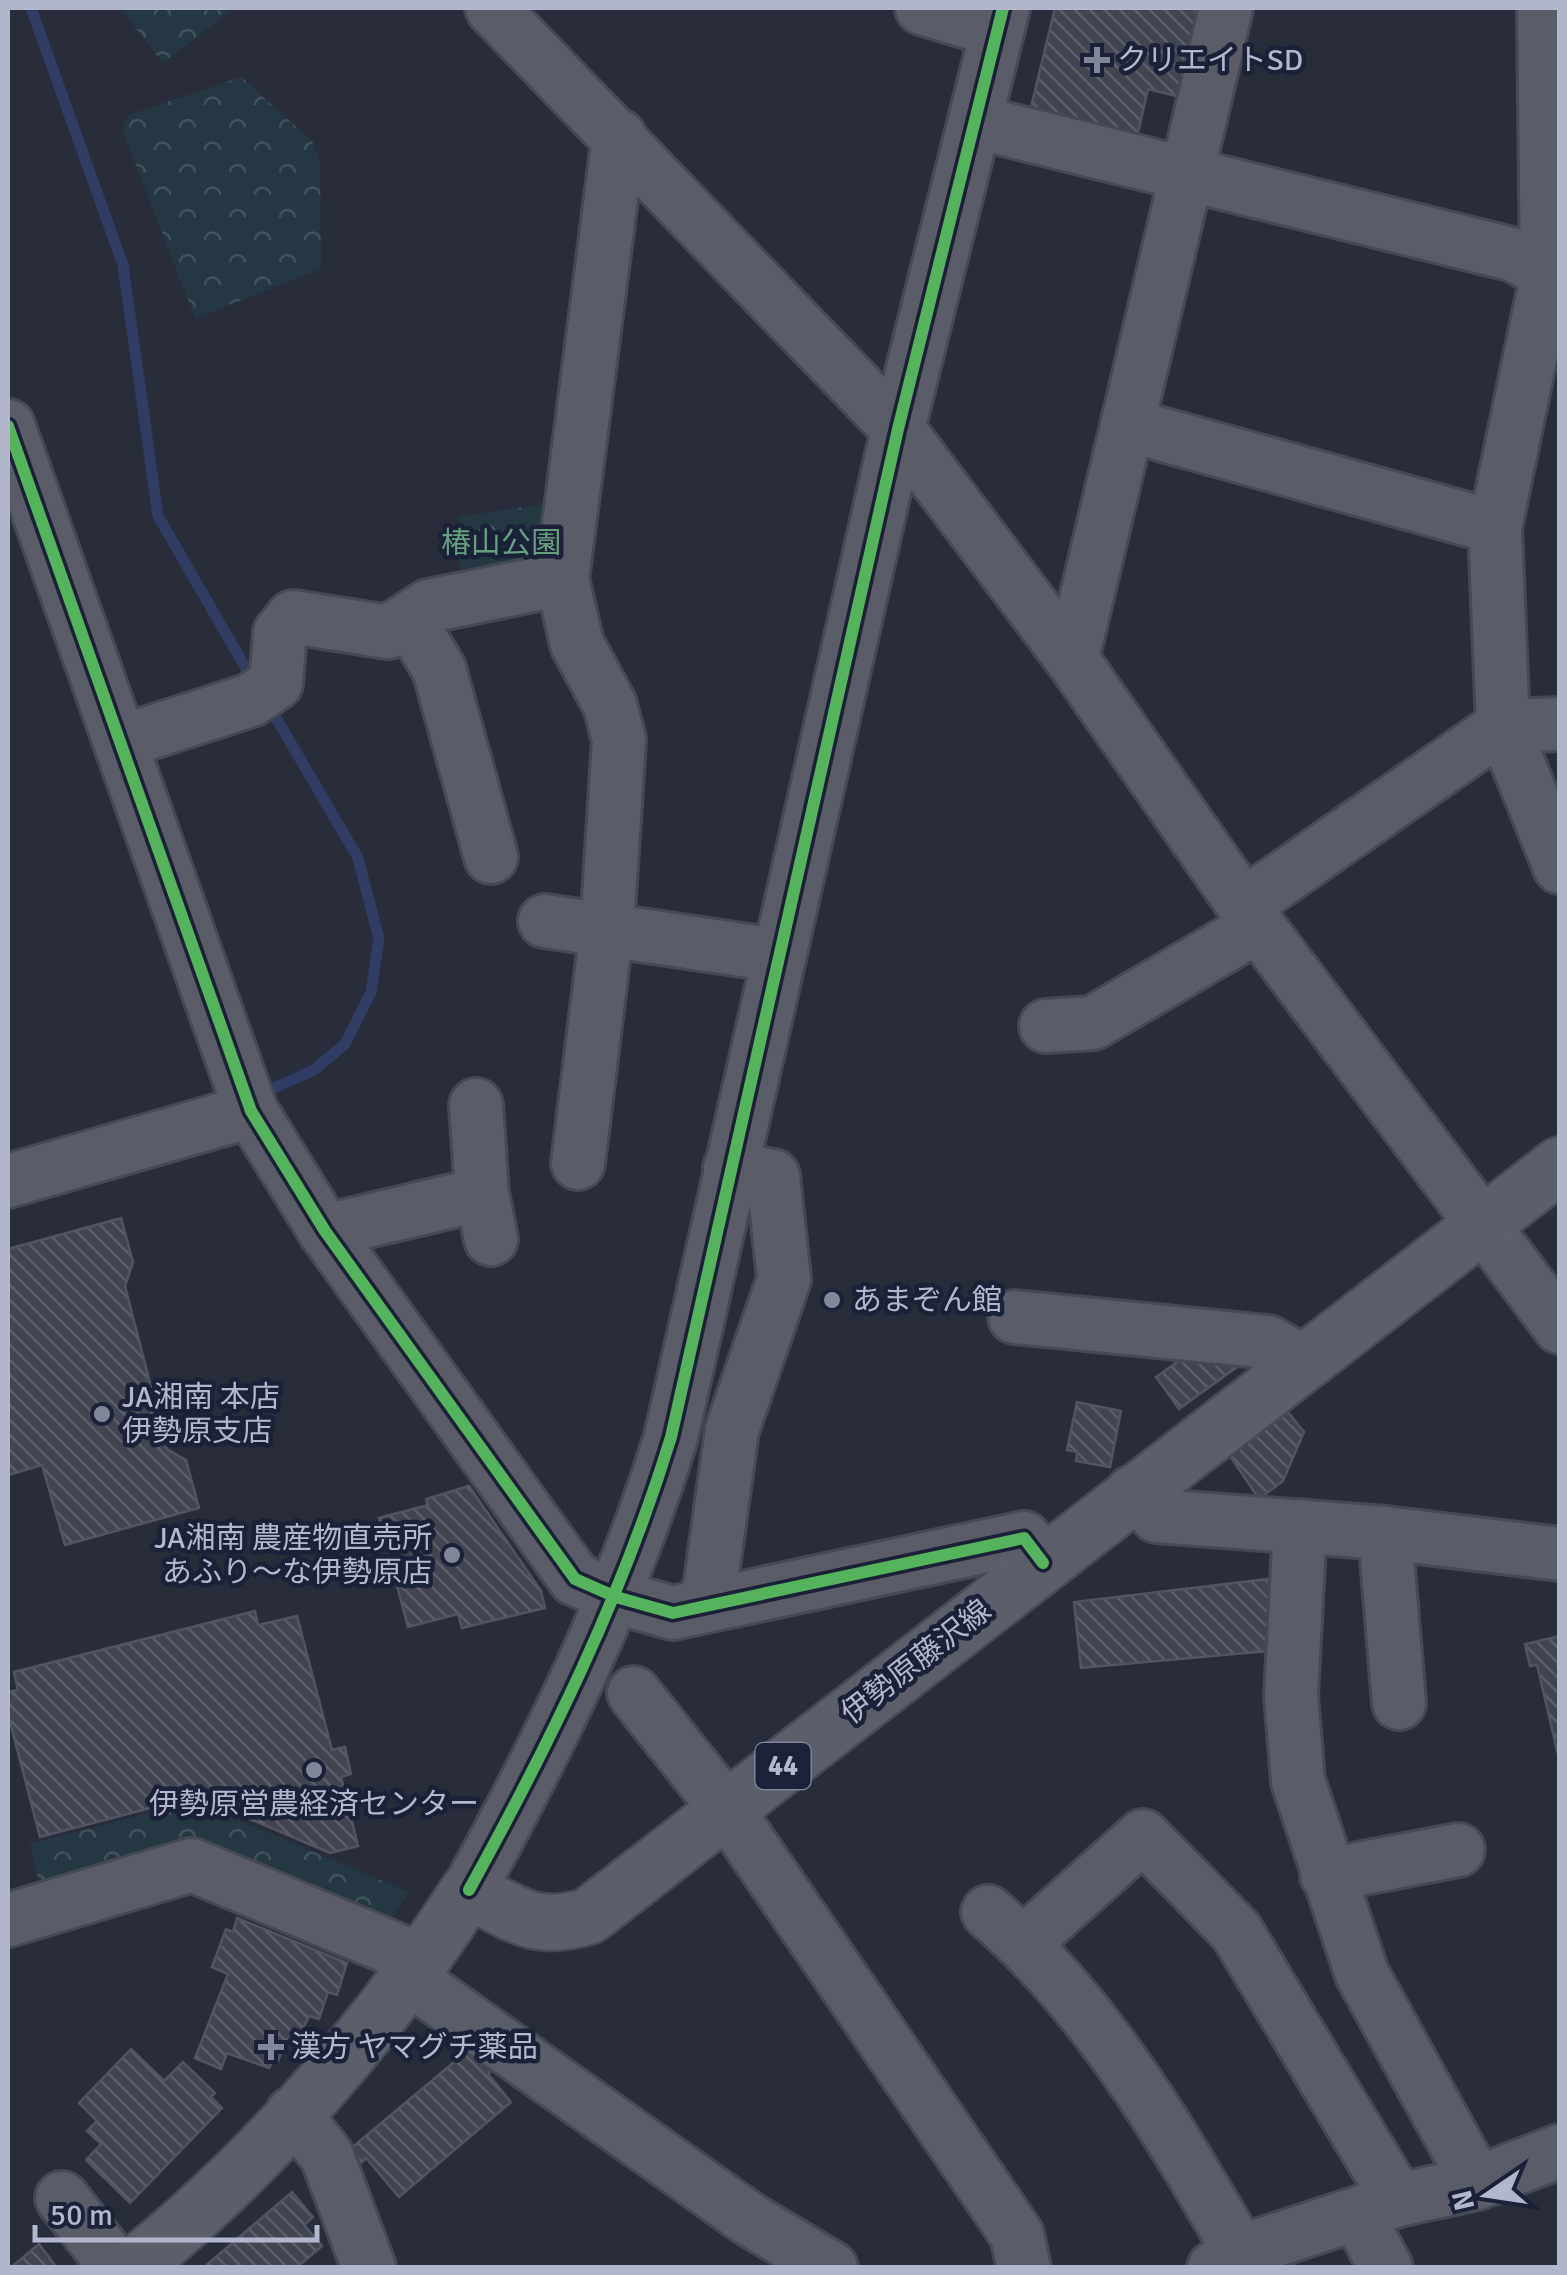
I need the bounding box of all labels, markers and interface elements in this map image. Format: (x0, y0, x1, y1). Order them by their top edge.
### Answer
place label: クリエイトSD (1117, 42, 1303, 79)
marker: クリエイトSD (1086, 49, 1108, 71)
park label: 椿山公園 (441, 525, 561, 562)
place label: あまぞん館 (852, 1282, 1002, 1319)
marker: あまぞん館 (821, 1289, 843, 1311)
place label: JA湘南 本店 伊勢原支店 (122, 1379, 280, 1450)
marker: JA湘南 本店 伊勢原支店 (91, 1403, 113, 1425)
place label: JA湘南 農産物直売所 あふり～な伊勢原店 (154, 1520, 432, 1591)
marker: JA湘南 農産物直売所 あふり～な伊勢原店 (441, 1544, 463, 1566)
street label: 伊勢原藤沢線 (834, 1592, 998, 1732)
road number: 44 (756, 1743, 810, 1789)
marker: 伊勢原営農経済センター (303, 1759, 325, 1781)
place label: 伊勢原営農経済センター (149, 1786, 479, 1823)
place label: 漢方 ヤマグチ薬品 (291, 2029, 538, 2066)
marker: 漢方 ヤマグチ薬品 (260, 2036, 282, 2058)
north arrow (1437, 2145, 1537, 2245)
scale bar (35, 2180, 318, 2242)
text: N (1445, 2187, 1482, 2214)
text: 50 m (50, 2197, 113, 2234)

